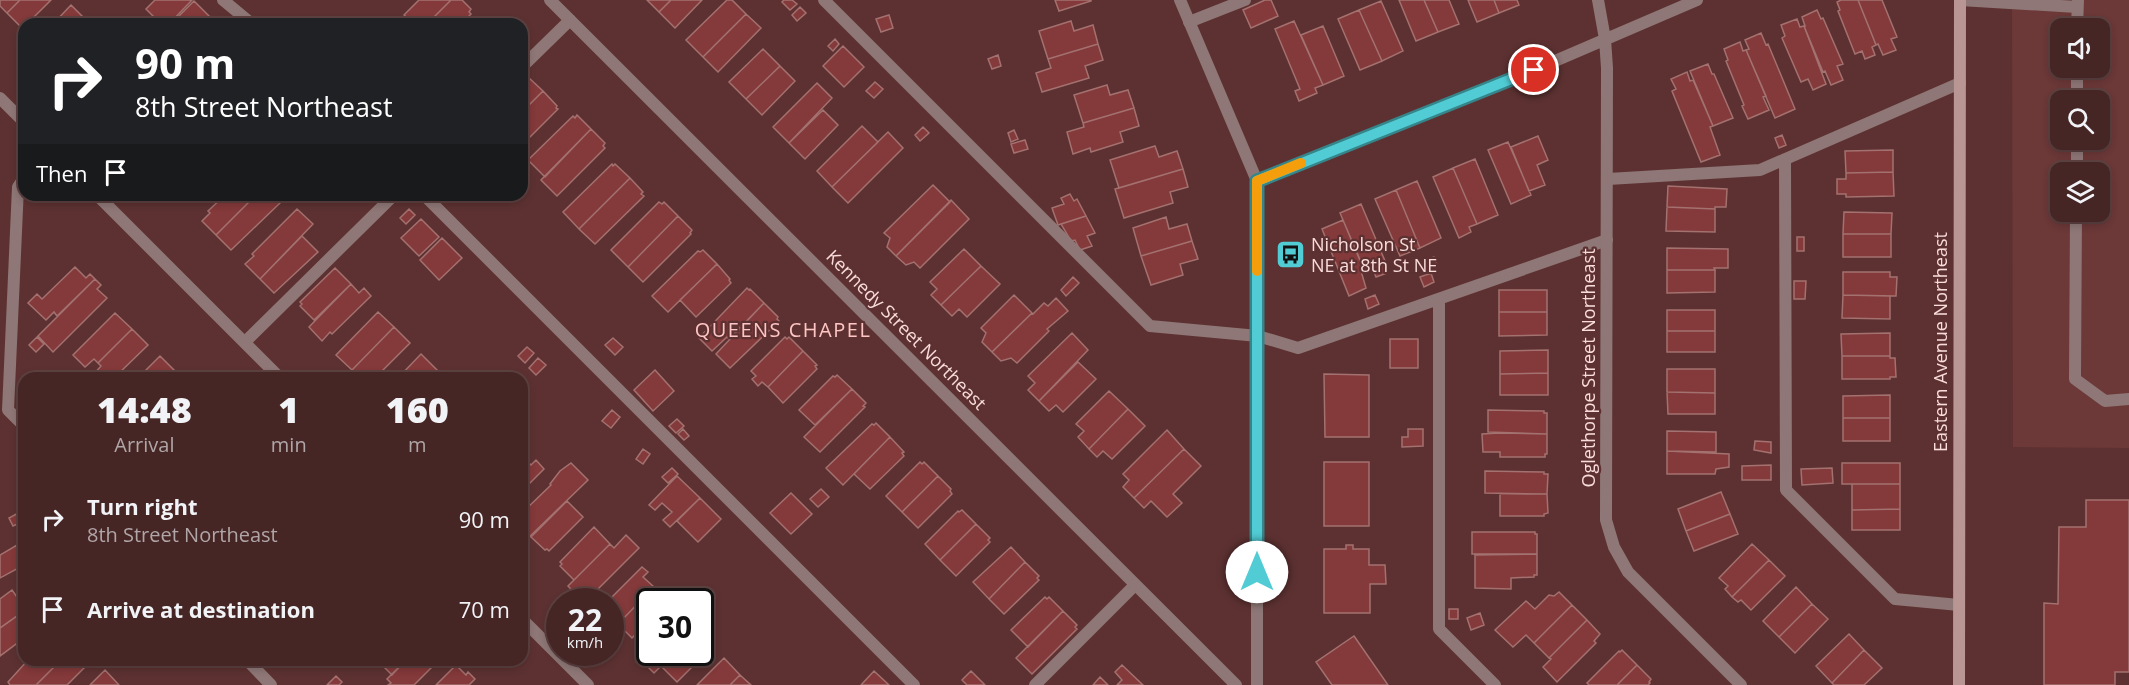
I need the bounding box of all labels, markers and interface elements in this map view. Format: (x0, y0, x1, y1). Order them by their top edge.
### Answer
map controls (2050, 18, 2110, 222)
button: sound (2050, 18, 2110, 78)
text: 90 m (135, 34, 235, 91)
icon: right (36, 42, 114, 120)
pin (1508, 44, 1559, 95)
icon: arrive (1517, 53, 1550, 86)
text: 8th Street Northeast (135, 88, 393, 125)
button: search (2050, 90, 2110, 150)
icon: arrive (99, 156, 132, 189)
text: Then (36, 158, 87, 188)
button: layers (2050, 162, 2110, 222)
place label: Nicholson St NE at 8th St NE (1311, 232, 1437, 277)
street label: Eastern Avenue Northeast (1928, 232, 1952, 452)
bus stop icon: Nicholson St NE at 8th St NE (1274, 239, 1306, 271)
street label: Kennedy Street Northeast (821, 244, 992, 415)
street label: Oglethorpe Street Northeast (1576, 248, 1600, 488)
district label: QUEENS CHAPEL (695, 316, 871, 343)
text: 14:48 (97, 385, 192, 434)
text: 1 (278, 385, 299, 434)
text: 160 (386, 385, 449, 434)
text: Arrival (114, 431, 175, 458)
text: min (271, 431, 307, 458)
text: m (408, 431, 427, 458)
text: Turn right (87, 491, 198, 521)
icon: right (36, 503, 69, 536)
text: 90 m (459, 504, 510, 534)
text: 8th Street Northeast (87, 521, 278, 548)
position arrow (1225, 540, 1289, 604)
speed limit sign: 30 (636, 588, 714, 666)
icon: arrive (36, 593, 69, 626)
text: Arrive at destination (87, 594, 315, 624)
text: 70 m (459, 594, 510, 624)
text: 22 (568, 599, 602, 640)
text: km/h (567, 632, 603, 652)

